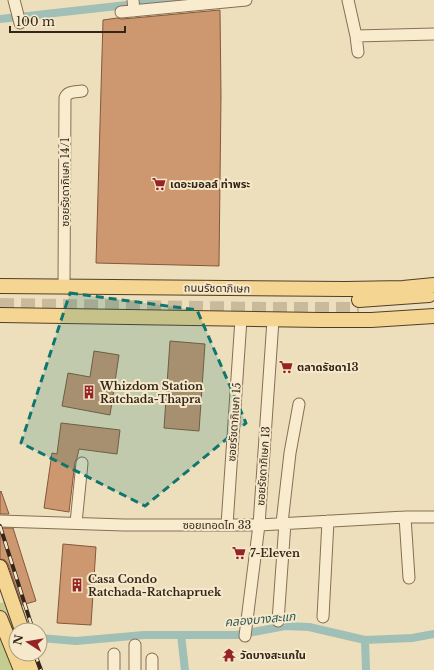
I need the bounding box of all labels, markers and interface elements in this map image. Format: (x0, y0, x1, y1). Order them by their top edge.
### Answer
scale bar (10, 8, 125, 34)
text: 100 m (16, 14, 55, 29)
street label: ซอยรัชดาภิเษก 14/1 (58, 137, 72, 227)
supermarket icon: เดอะมอลล์ ท่าพระ (151, 176, 167, 192)
place label: เดอะมอลล์ ท่าพระ (170, 177, 250, 191)
street label: ถนนรัชดาภิเษก (184, 280, 250, 296)
supermarket icon: ตลาดรัชดา13 (278, 359, 294, 375)
place label: ตลาดรัชดา13 (297, 360, 358, 374)
place label: Whizdom Station Ratchada-Thapra (99, 379, 203, 406)
street label: ซอยรัชดาภิเษก 15 (224, 382, 244, 462)
building icon: Whizdom Station Ratchada-Thapra (81, 384, 97, 400)
street label: ซอยรัชดาภิเษก 13 (253, 425, 273, 506)
street label: ซอยเทอดไท 33 (183, 518, 252, 532)
supermarket icon: 7-Eleven (231, 545, 247, 561)
place label: 7-Eleven (250, 546, 300, 560)
place label: Casa Condo Ratchada-Ratchapruek (88, 572, 222, 599)
building icon: Casa Condo Ratchada-Ratchapruek (69, 577, 85, 593)
water label: คลองบางสะแก (224, 608, 297, 630)
north arrow (8, 622, 48, 662)
text: N (10, 633, 26, 646)
temple icon: วัดบางสะแกใน (221, 647, 237, 663)
place label: วัดบางสะแกใน (240, 648, 306, 662)

